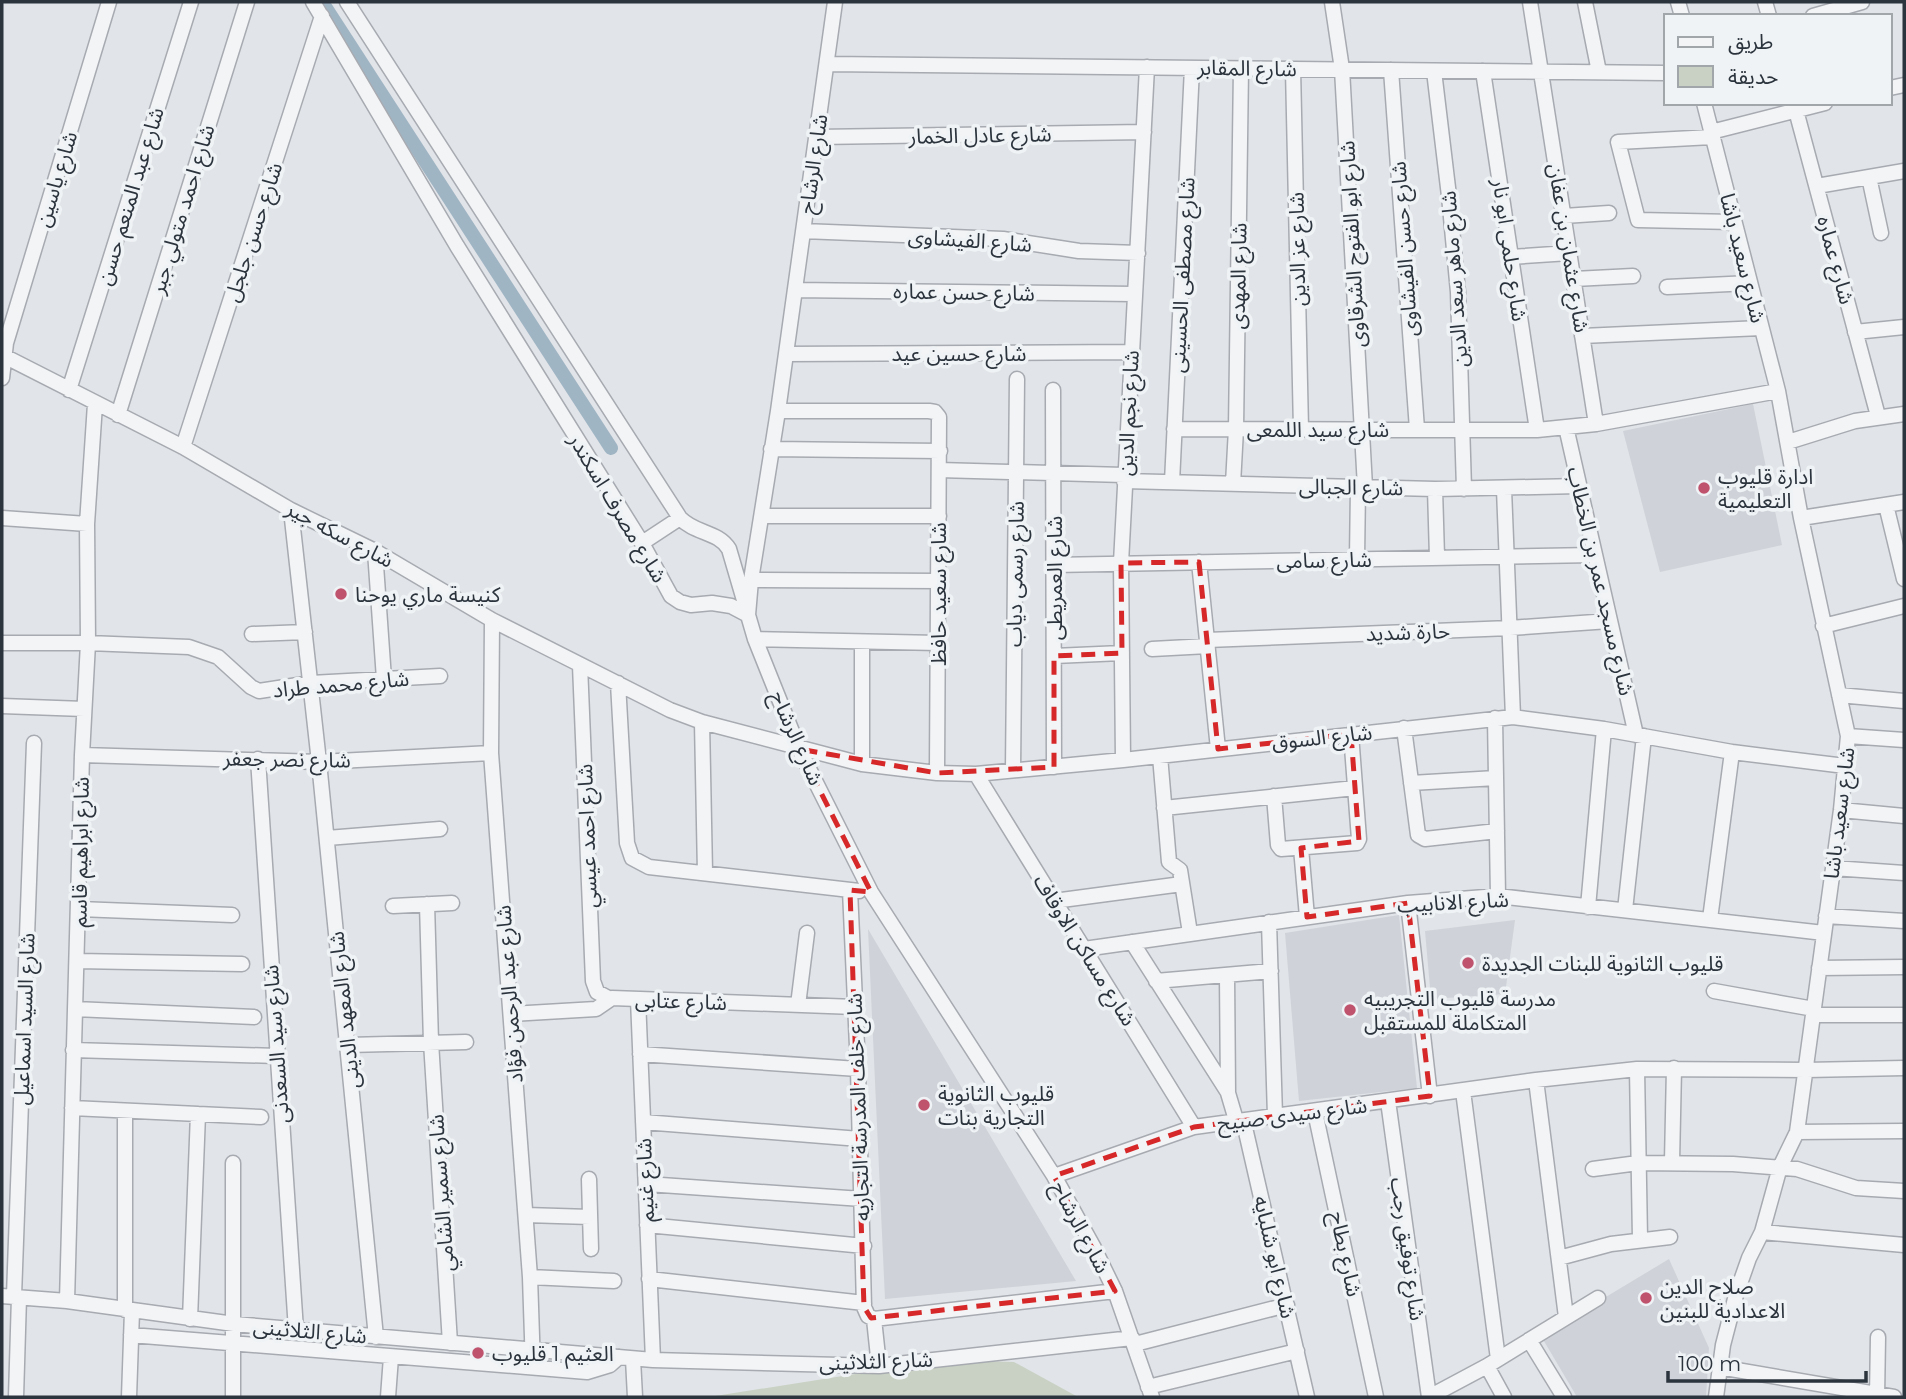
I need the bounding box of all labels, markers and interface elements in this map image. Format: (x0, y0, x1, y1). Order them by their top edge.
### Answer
legend (1664, 14, 1892, 105)
text: طريق (1728, 29, 1773, 55)
street label: شارع المقابر (1196, 55, 1297, 84)
text: حديقة (1728, 64, 1778, 89)
street label: شارع عبد المنعم حسن (91, 104, 172, 289)
street label: شارع الرشاح (794, 112, 835, 216)
street label: شارع احمد متولي جبر (144, 121, 223, 299)
street label: شارع عادل الخمار (907, 121, 1052, 152)
street label: شارع ياسين (30, 128, 85, 231)
street label: شارع ابو الفتوح الشرقاوى (1334, 140, 1373, 348)
street label: شارع حسن جلجل (219, 159, 290, 306)
street label: شارع حسن الفيشاوى (1385, 160, 1426, 337)
street label: شارع عثمان بن عفان (1540, 162, 1595, 335)
street label: شارع حلمى ابو نار (1485, 176, 1532, 323)
street label: شارع مصطفى الحسينى (1164, 177, 1203, 374)
street label: شارع ماهر سعد الدين (1435, 190, 1476, 368)
street label: شارع سعيد باشا (1712, 191, 1771, 326)
street label: شارع عز الدين (1284, 192, 1313, 306)
street label: شارع عماره (1809, 213, 1860, 308)
street label: شارع المهدى (1225, 222, 1254, 330)
street label: شارع الفيشاوى (907, 223, 1033, 260)
street label: شارع حسن عماره (893, 278, 1035, 309)
street label: شارع حسين عيد (892, 341, 1026, 369)
street label: شارع نجم الدين (1112, 349, 1147, 477)
street label: شارع سيد اللمعى (1247, 417, 1389, 445)
street label: شارع مصرف اسكندر (561, 428, 672, 589)
street label: شارع مسجد عمر بن الخطاب (1560, 464, 1640, 699)
place label: ادارة قليوب التعليمية (1718, 464, 1813, 513)
street label: شارع الجبالى (1298, 474, 1403, 503)
marker: ادارة قليوب التعليمية (1696, 480, 1712, 496)
street label: شارع سكه جير (280, 495, 398, 575)
street label: شارع رسمى دياب (1001, 501, 1032, 647)
street label: شارع العمريطى (1042, 516, 1070, 640)
street label: شارع سعيد حافظ (926, 522, 954, 666)
street label: شارع سامى (1276, 547, 1372, 576)
place label: كنيسة ماري يوحنا (355, 582, 501, 610)
marker: كنيسة ماري يوحنا (333, 586, 349, 602)
street label: حارة شديد (1365, 618, 1451, 646)
street label: شارع محمد طراد (272, 666, 410, 705)
street label: شارع الرشاح (762, 687, 829, 790)
street label: شارع السوق (1271, 719, 1374, 758)
street label: شارع نصر جعفر (222, 745, 351, 776)
street label: شارع سعيد باشا (1819, 746, 1862, 881)
street label: شارع احمد عيسي (572, 763, 606, 909)
street label: شارع ابراهيم قاسم (66, 776, 97, 928)
street label: شارع مساكن الاوقاف (1026, 870, 1142, 1032)
street label: شارع الانابيب (1396, 887, 1510, 920)
street label: شارع عبد الرحمن فؤاد (490, 904, 531, 1084)
street label: شارع المعهد الدينى (323, 930, 368, 1090)
street label: شارع السيد اسماعيل (8, 932, 43, 1106)
place label: قليوب الثانوية للبنات الجديدة (1482, 951, 1723, 976)
marker: قليوب الثانوية للبنات الجديدة (1460, 955, 1476, 971)
street label: شارع سيد السعدنى (258, 964, 297, 1124)
place label: مدرسة قليوب التجريبيه المتكاملة للمستقبل (1364, 986, 1556, 1035)
street label: شارع عتابى (634, 987, 727, 1018)
street label: شارع خلف المدرسة التجاريه (842, 993, 877, 1221)
marker: مدرسة قليوب التجريبيه المتكاملة للمستقبل (1342, 1002, 1358, 1018)
place label: قليوب الثانوية التجارية بنات (938, 1081, 1054, 1130)
street label: شارع سيدى صبيح (1216, 1092, 1369, 1139)
marker: قليوب الثانوية التجارية بنات (916, 1097, 932, 1113)
street label: شارع سمير الشامي (423, 1113, 463, 1272)
street label: شارع غنيم (631, 1138, 662, 1222)
street label: شارع توفيق رجب (1383, 1176, 1430, 1323)
street label: شارع الرشاح (1044, 1177, 1116, 1279)
street label: شارع ابو شلبايه (1246, 1193, 1301, 1321)
street label: شارع بطاح (1322, 1209, 1367, 1300)
place label: صلاح الدين الاعدادية للبنين (1660, 1274, 1785, 1323)
marker: صلاح الدين الاعدادية للبنين (1638, 1290, 1654, 1306)
street label: شارع الثلاثينى (252, 1314, 368, 1351)
scale bar (1668, 1340, 1866, 1384)
place label: العثيم 1 قليوب (492, 1341, 614, 1369)
marker: العثيم 1 قليوب (470, 1345, 486, 1361)
street label: شارع الثلاثينى (819, 1347, 934, 1378)
text: 100 m (1678, 1351, 1741, 1376)

